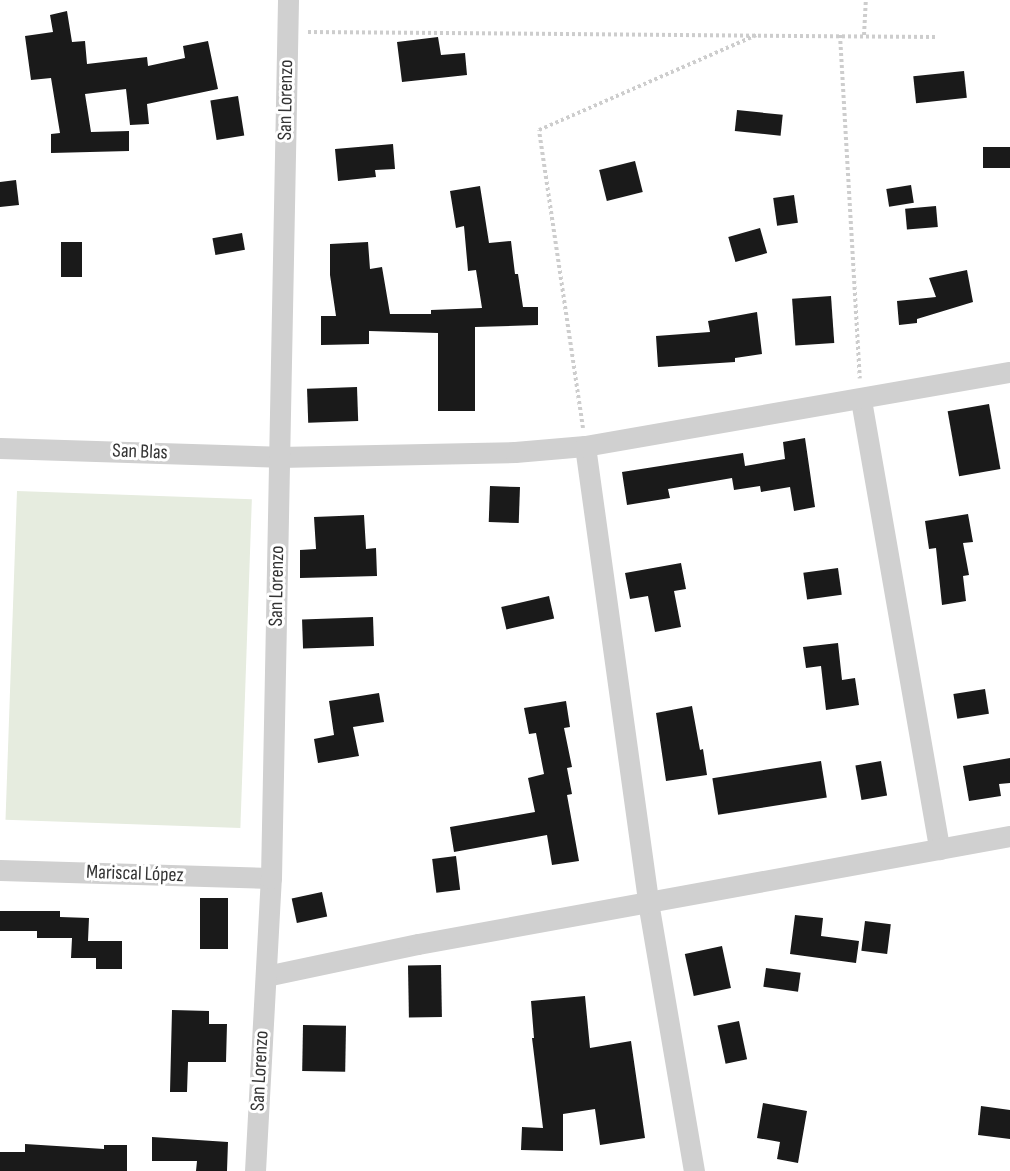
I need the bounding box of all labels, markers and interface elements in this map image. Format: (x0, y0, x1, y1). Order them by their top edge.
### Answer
street label: San Lorenzo (273, 59, 299, 141)
street label: San Blas (112, 439, 168, 465)
street label: San Lorenzo (264, 545, 290, 627)
street label: Mariscal López (86, 860, 184, 888)
street label: San Lorenzo (246, 1030, 274, 1112)

